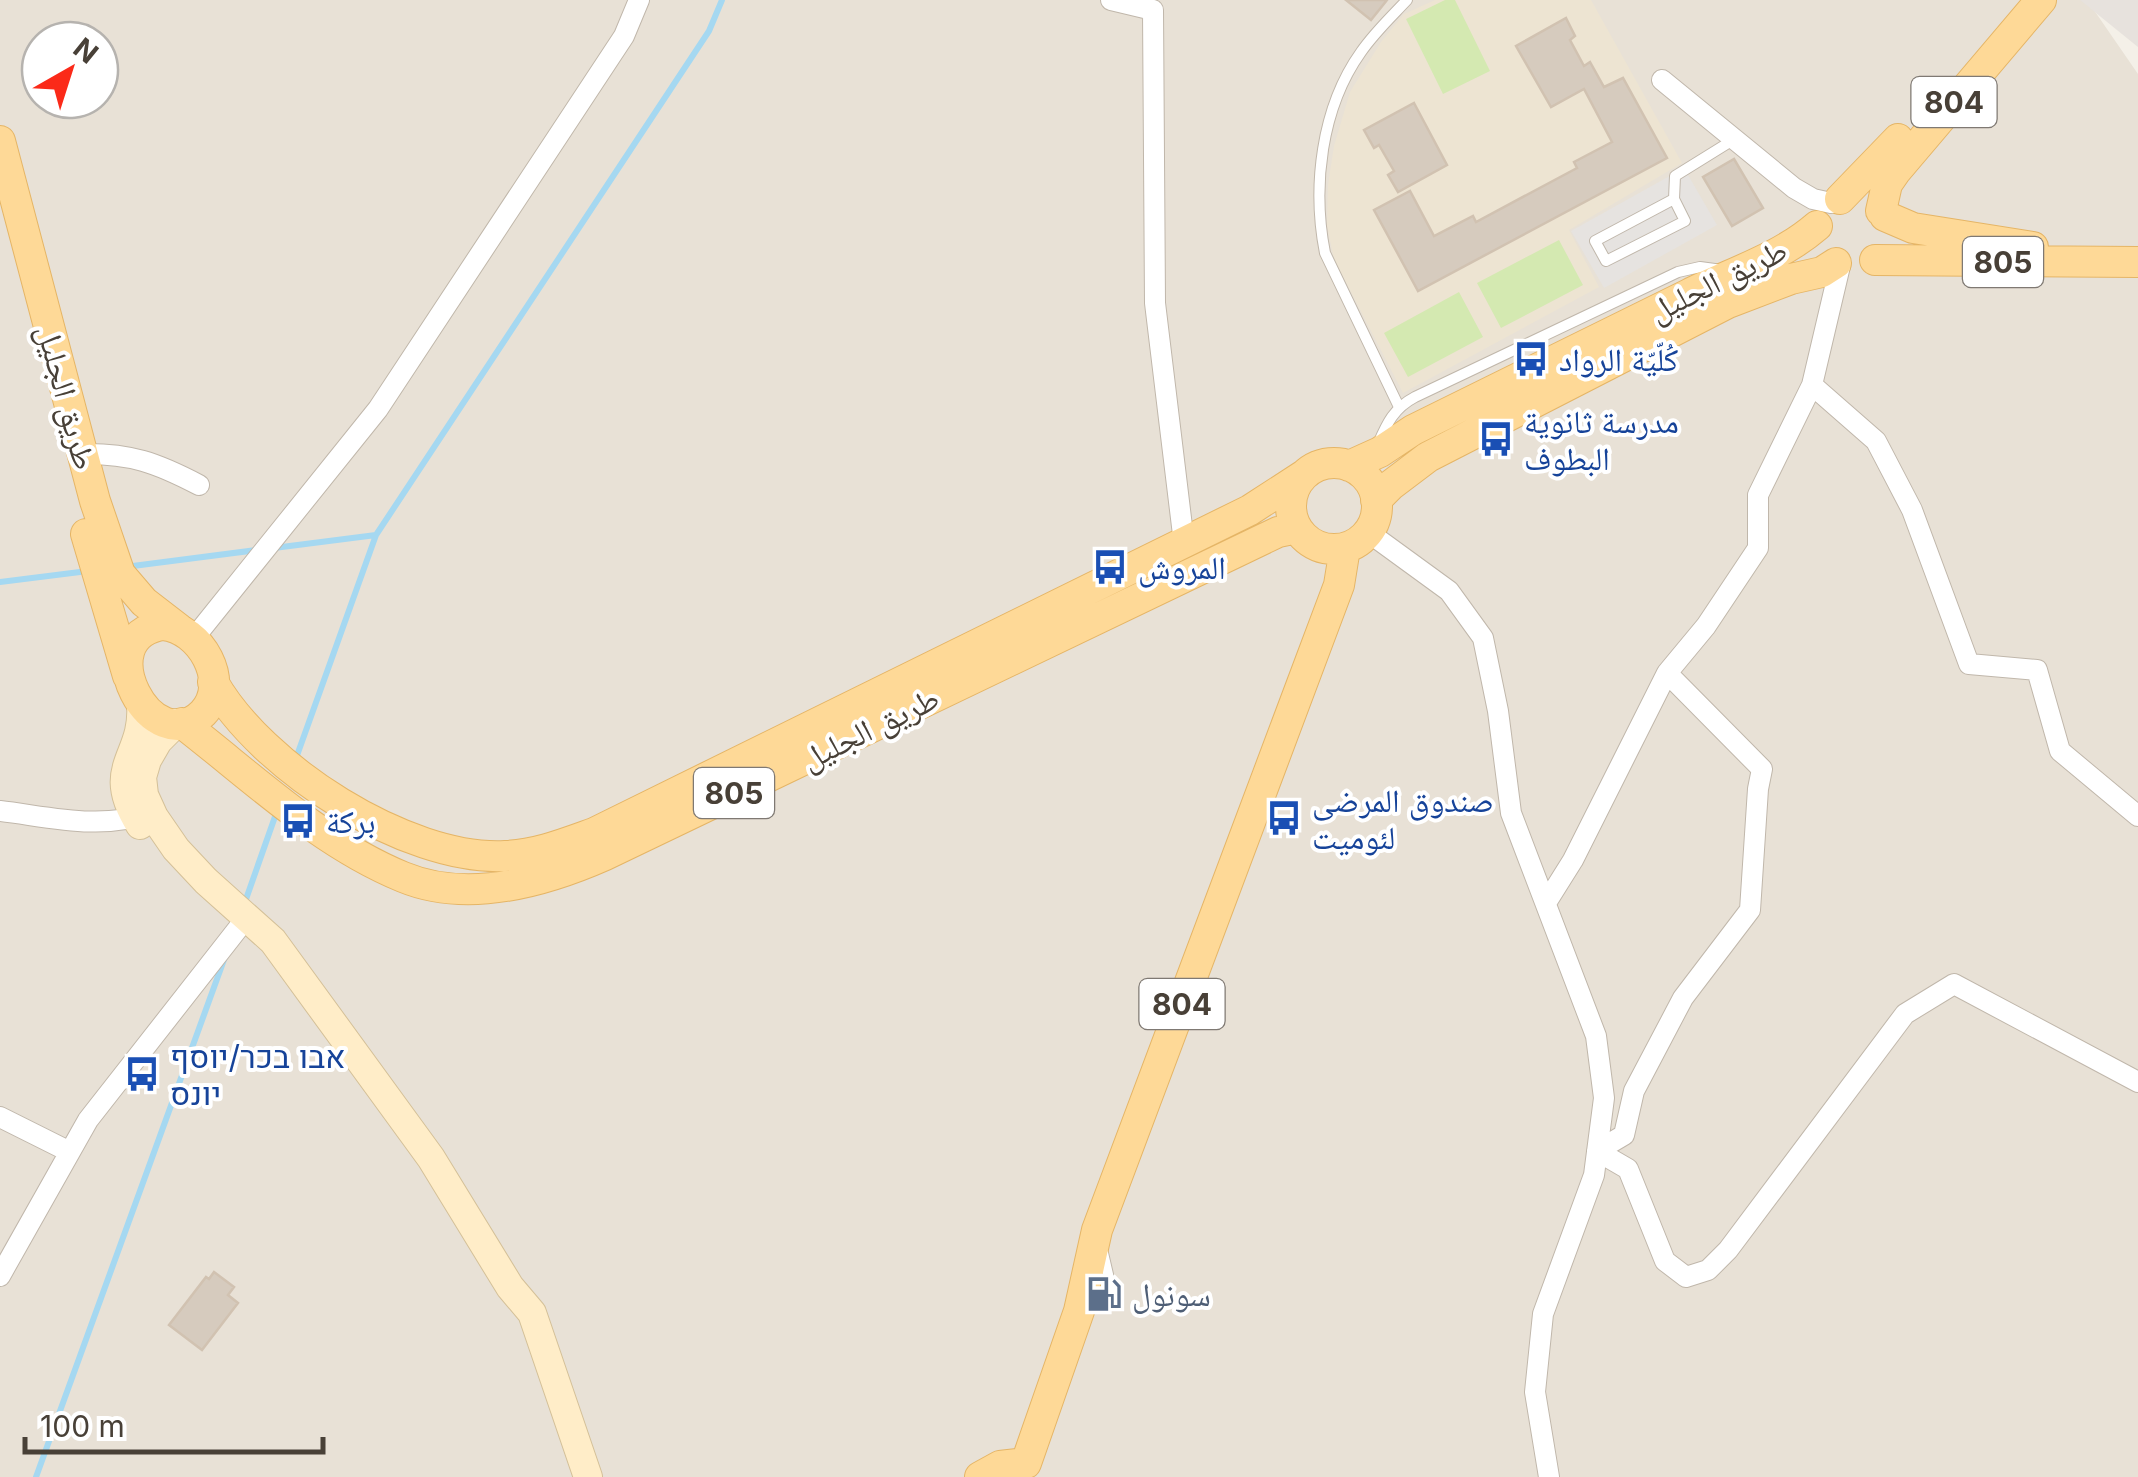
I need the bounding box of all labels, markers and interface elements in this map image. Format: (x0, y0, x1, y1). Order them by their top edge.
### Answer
north arrow (20, 20, 120, 120)
text: N (67, 31, 105, 70)
road number: 804 (1912, 77, 1996, 127)
street label: طريق الجليل (1643, 230, 1794, 331)
road number: 805 (1963, 237, 2043, 287)
street label: طريق الجليل (28, 320, 105, 474)
bus stop icon: كُلّيّة الرواد (1512, 340, 1550, 378)
place label: كُلّيّة الرواد (1559, 340, 1678, 379)
place label: مدرسة ثانوية البطوف (1524, 402, 1679, 478)
bus stop icon: مدرسة ثانوية البطوف (1477, 420, 1515, 458)
bus stop icon: المروش (1091, 548, 1129, 586)
place label: المروش (1138, 548, 1226, 588)
street label: طريق الجليل (795, 678, 946, 779)
road number: 805 (694, 768, 774, 818)
place label: صندوق المرضى لئوميت (1312, 781, 1494, 857)
bus stop icon: صندوق المرضى لئوميت (1265, 799, 1303, 837)
bus stop icon: بركة (279, 802, 317, 840)
place label: بركة (326, 802, 375, 841)
road number: 804 (1140, 979, 1224, 1029)
place label: אבו בכר/יוסף יונס (170, 1037, 346, 1113)
bus stop icon: אבו בכר/יוסף יונס (123, 1055, 161, 1093)
fuel station icon: سونول (1085, 1275, 1123, 1313)
place label: سونول (1132, 1275, 1211, 1314)
scale bar (25, 1392, 322, 1454)
text: 100 m (40, 1408, 125, 1444)

